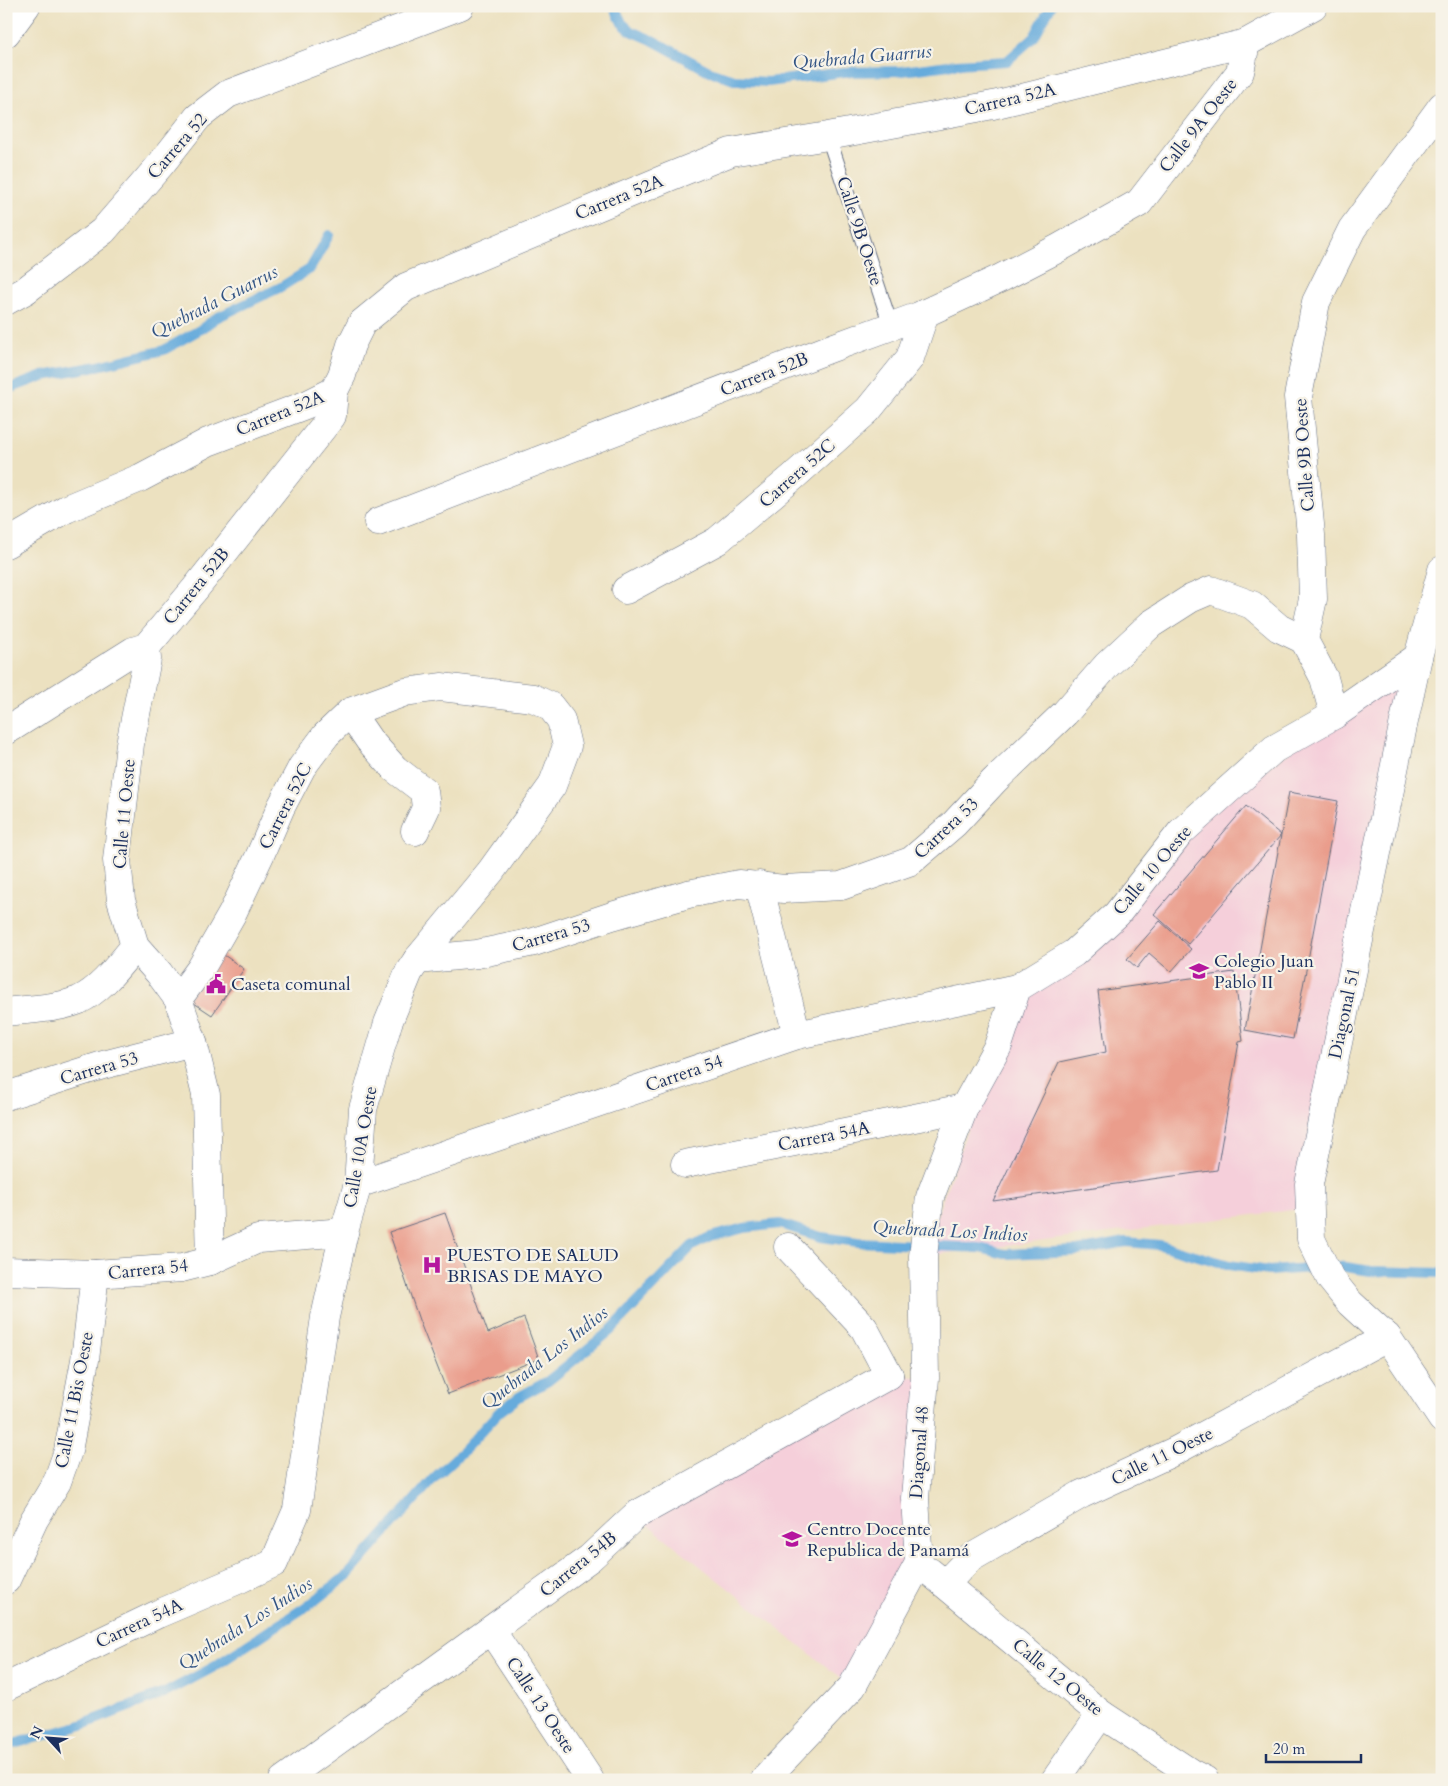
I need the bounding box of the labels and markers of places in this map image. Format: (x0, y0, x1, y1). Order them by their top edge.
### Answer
place label: Colegio Juan Pablo II (1214, 949, 1315, 995)
school or university icon: Colegio Juan Pablo II (1188, 960, 1210, 982)
place label: Caseta comunal (231, 972, 351, 997)
public building icon: Caseta comunal (205, 973, 227, 995)
place label: PUESTO DE SALUD BRISAS DE MAYO (447, 1243, 619, 1289)
hospital icon: PUESTO DE SALUD BRISAS DE MAYO (421, 1254, 443, 1276)
place label: Centro Docente Republica de Panamá (807, 1517, 969, 1563)
school or university icon: Centro Docente Republica de Panamá (781, 1528, 803, 1550)

